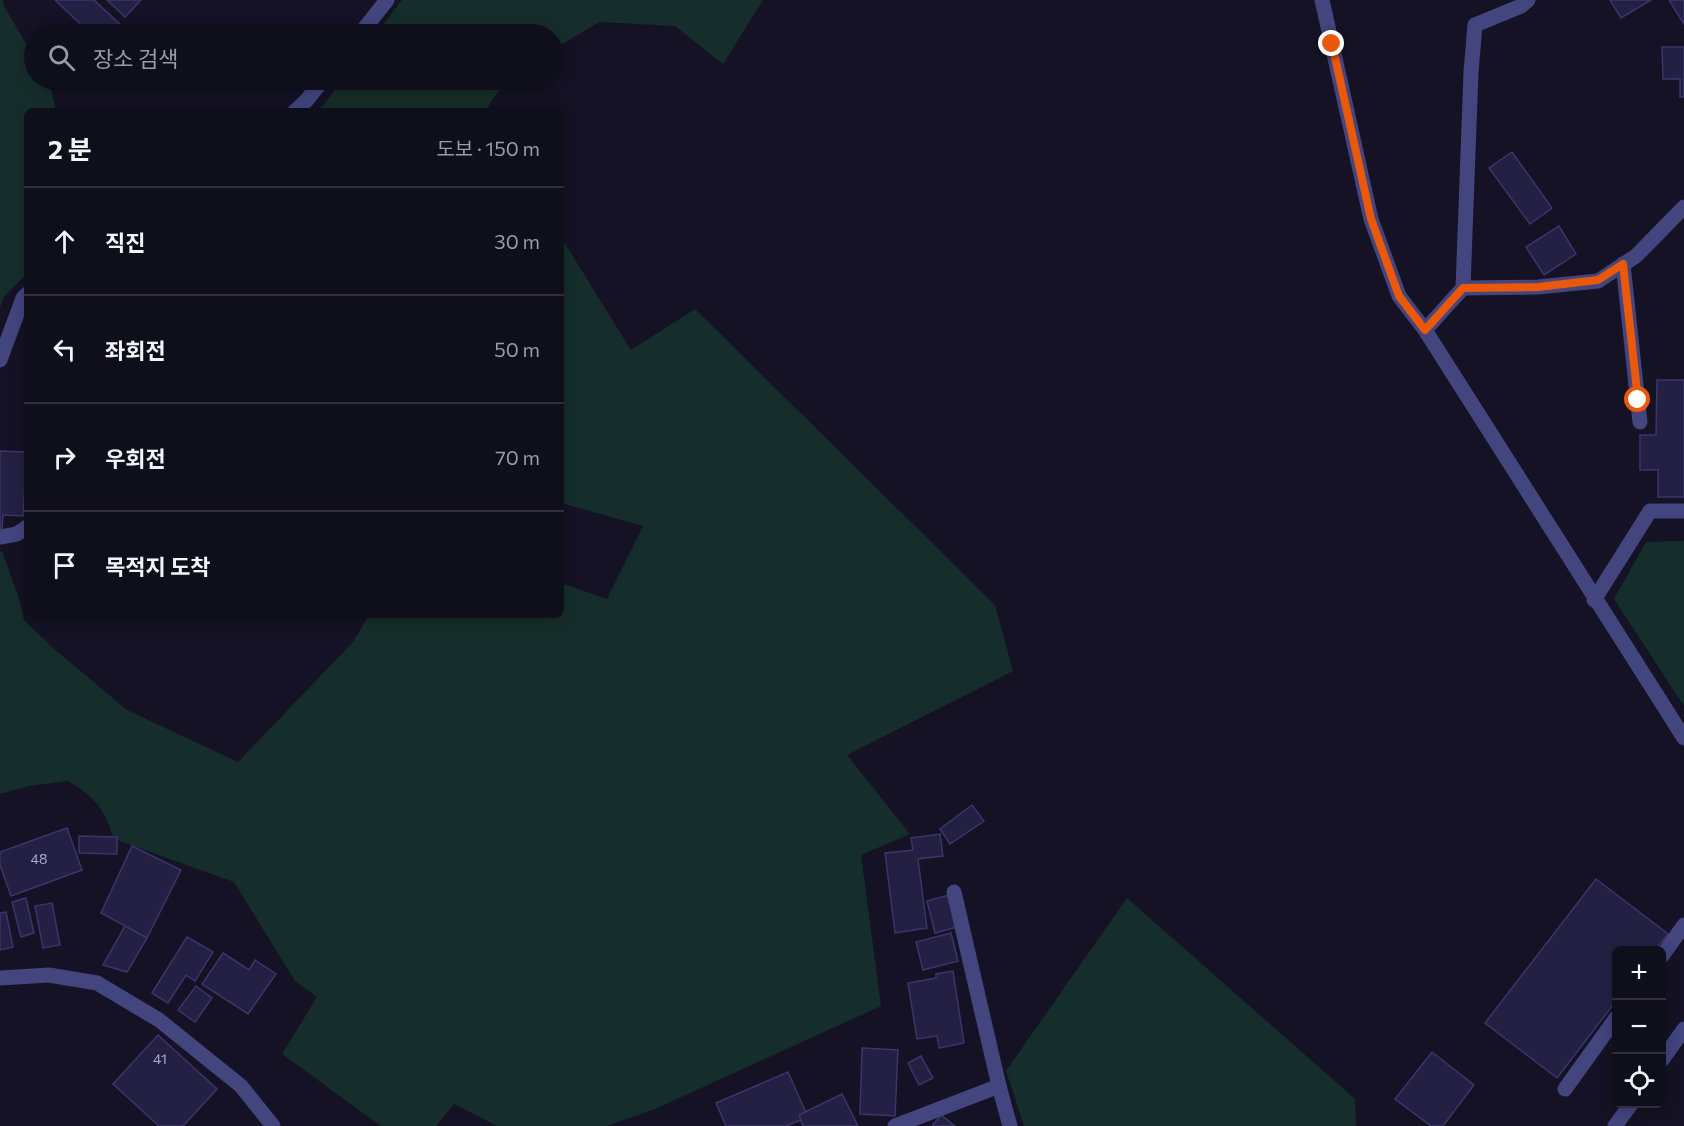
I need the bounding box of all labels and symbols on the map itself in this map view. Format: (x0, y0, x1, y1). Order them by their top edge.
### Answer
route end (1318, 30, 1344, 56)
route start (1624, 386, 1650, 412)
house number: 48 (31, 850, 47, 867)
house number: 41 (153, 1050, 167, 1067)

